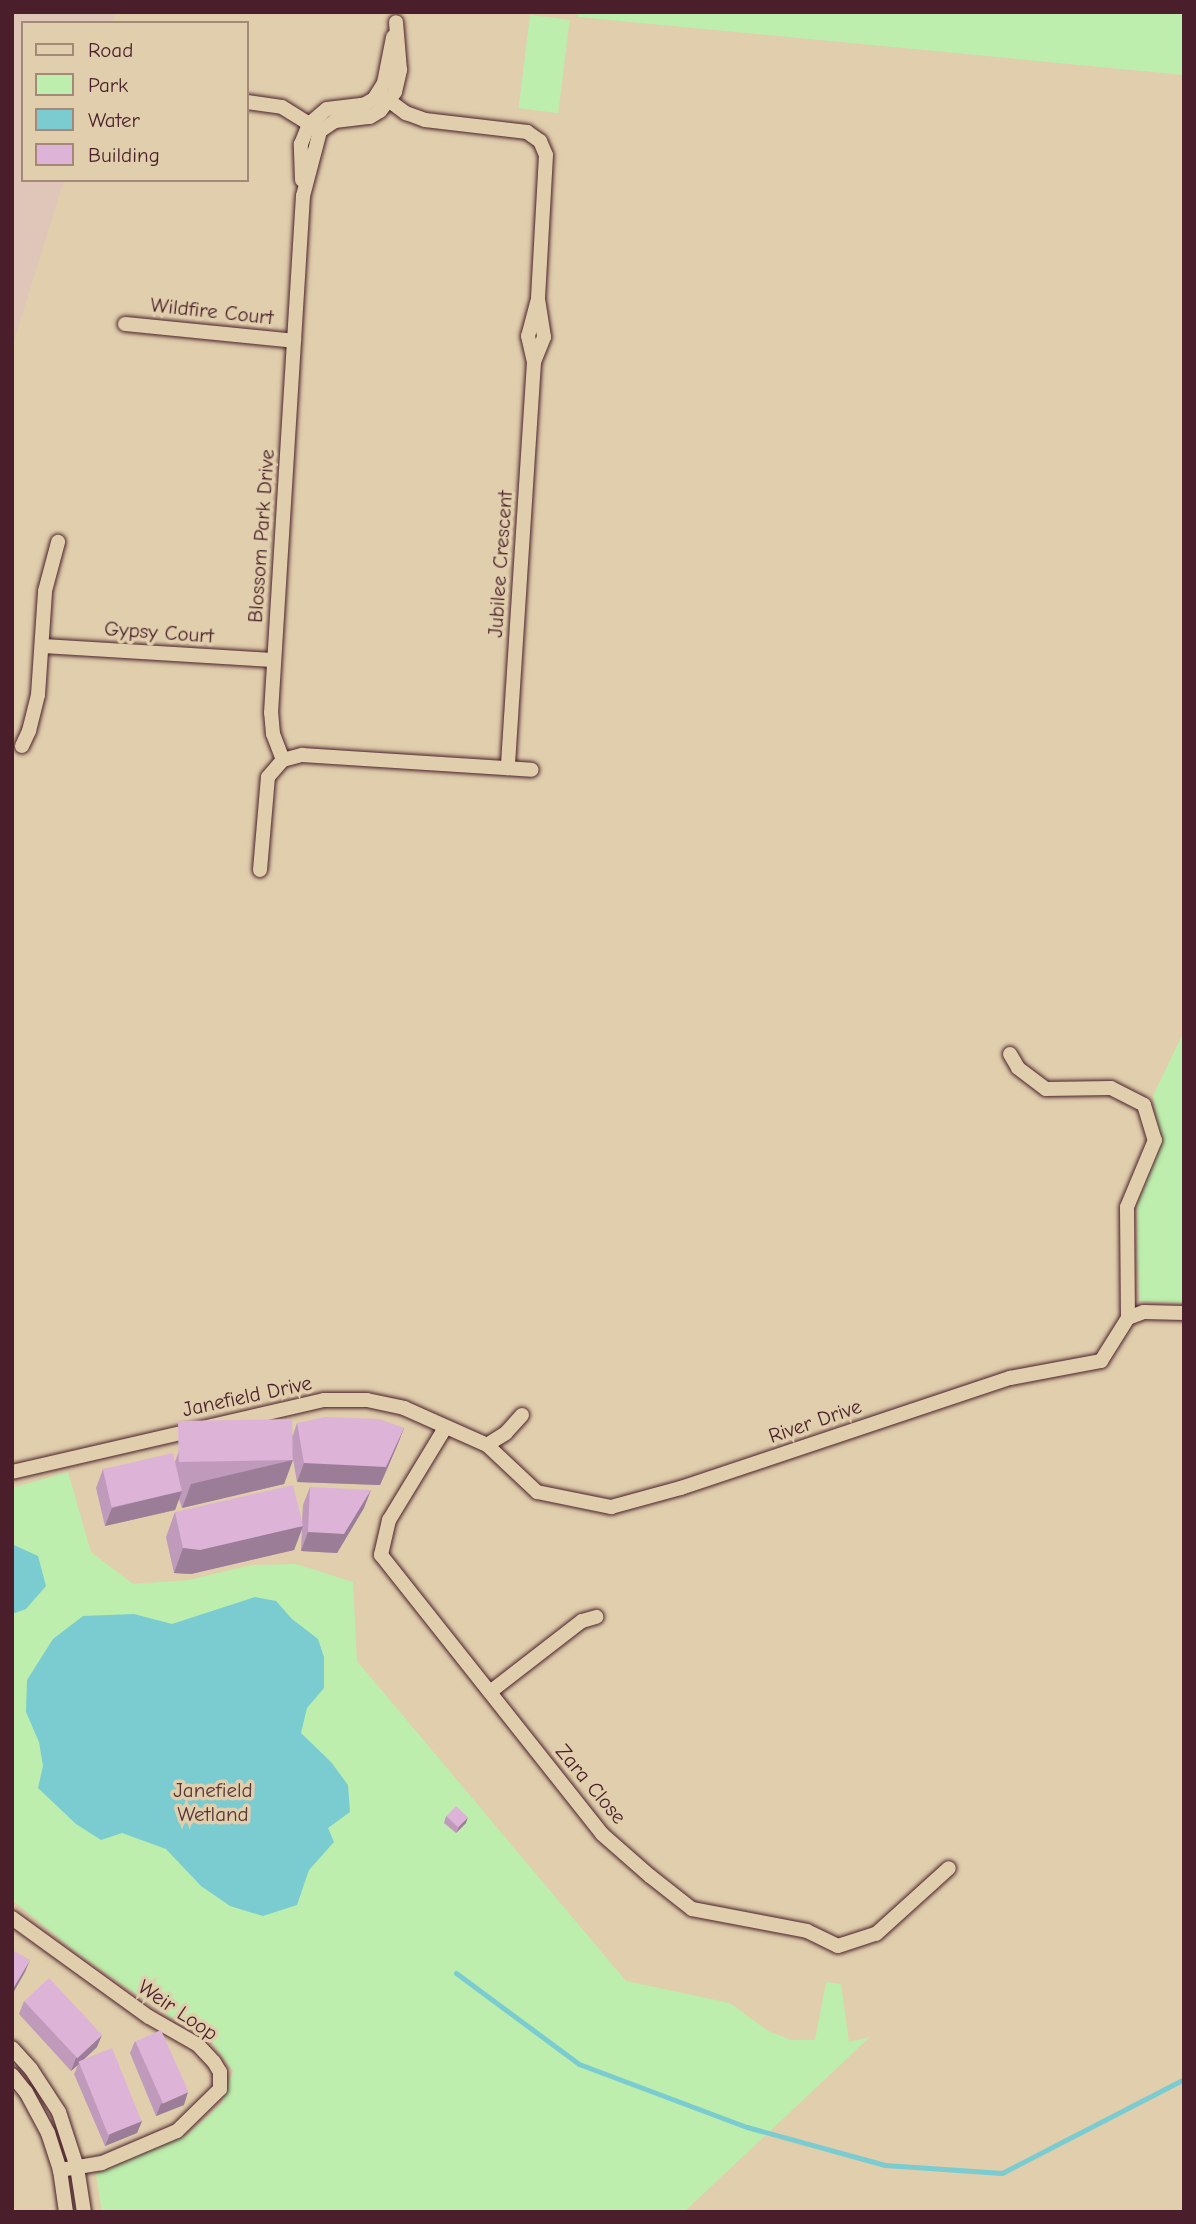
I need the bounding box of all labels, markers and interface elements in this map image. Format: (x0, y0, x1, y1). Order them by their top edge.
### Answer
legend (21, 21, 248, 182)
text: Road (88, 38, 133, 62)
text: Park (88, 73, 128, 97)
text: Water (88, 108, 140, 132)
text: Building (88, 143, 160, 167)
street label: Wildfire Court (149, 292, 275, 330)
street label: Blossom Park Drive (242, 448, 280, 624)
street label: Jubilee Crescent (482, 490, 518, 638)
street label: Gypsy Court (103, 616, 215, 648)
street label: Janefield Drive (180, 1370, 314, 1422)
street label: River Drive (765, 1393, 865, 1449)
street label: Zara Close (550, 1739, 632, 1829)
park label: Janefield Wetland (173, 1777, 253, 1827)
street label: Weir Loop (133, 1974, 223, 2046)

